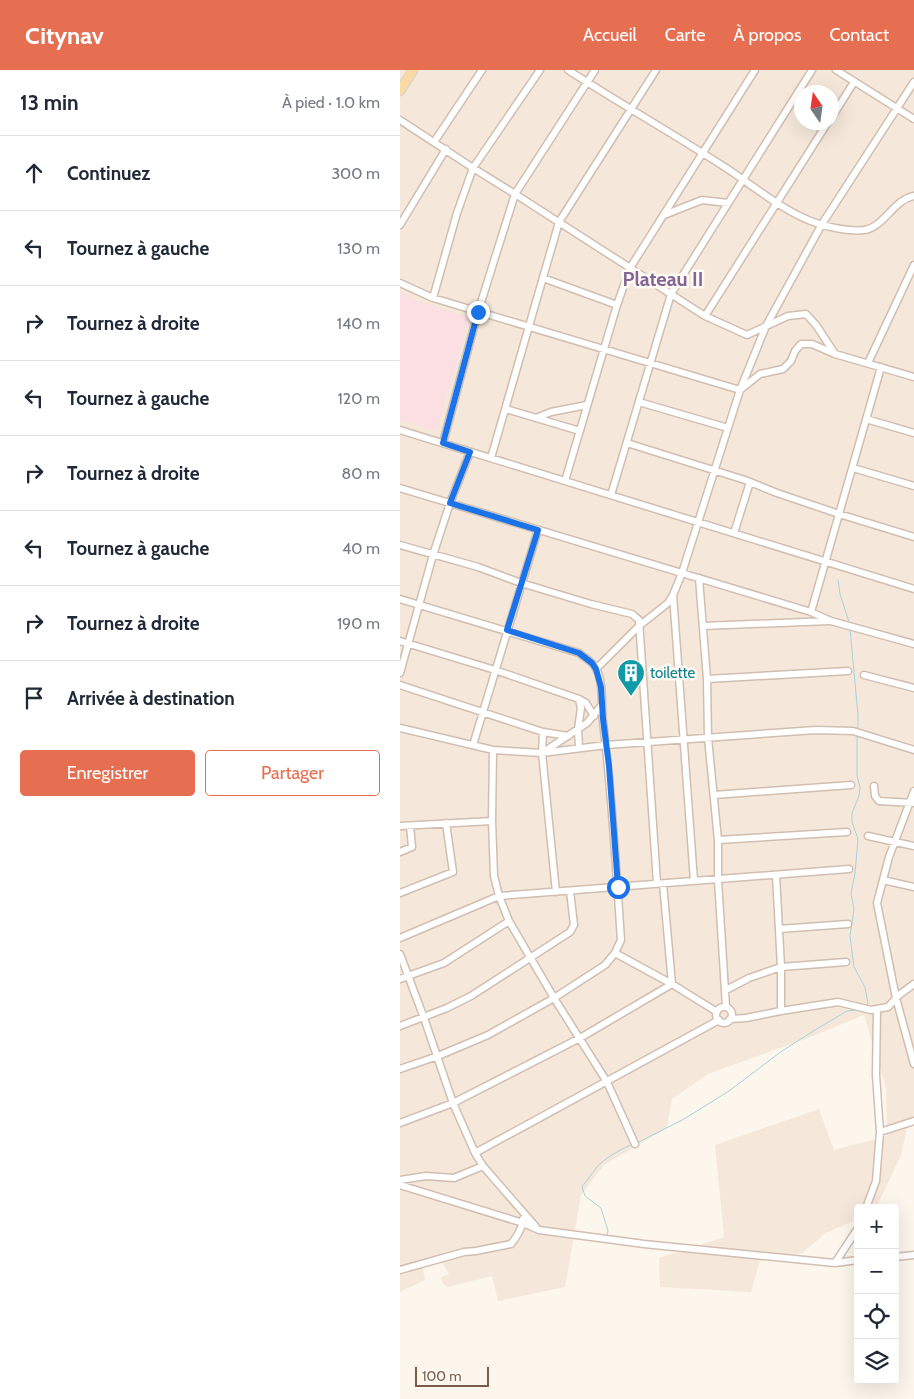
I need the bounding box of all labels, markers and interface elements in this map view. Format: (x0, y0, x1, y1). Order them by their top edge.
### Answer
text: Citynav (25, 21, 104, 50)
text: Accueil (583, 24, 637, 46)
text: Carte (665, 24, 705, 46)
text: À propos (733, 24, 801, 46)
text: Contact (829, 24, 889, 46)
north arrow (794, 85, 839, 130)
text: 13 min (20, 90, 79, 115)
text: À pied · 1.0 km (282, 93, 380, 112)
icon: ahead (20, 159, 48, 187)
text: Continuez (67, 162, 150, 185)
text: 300 m (331, 164, 380, 183)
icon: left (20, 234, 48, 262)
text: Tournez à gauche (67, 237, 209, 260)
text: 130 m (337, 239, 380, 258)
district label: Plateau II (623, 267, 703, 291)
route end (467, 301, 490, 324)
icon: right (20, 309, 48, 337)
text: Tournez à droite (67, 312, 200, 335)
text: 140 m (337, 314, 380, 333)
icon: left (20, 384, 48, 412)
text: Tournez à gauche (67, 387, 209, 410)
text: 120 m (338, 389, 380, 408)
icon: right (20, 459, 48, 487)
text: Tournez à droite (67, 462, 200, 485)
text: 80 m (342, 464, 380, 483)
icon: left (20, 534, 48, 562)
text: Tournez à gauche (67, 537, 209, 560)
text: 40 m (342, 539, 380, 558)
icon: right (20, 609, 48, 637)
text: Tournez à droite (67, 612, 200, 635)
text: 190 m (337, 614, 380, 633)
building icon: toilette (616, 658, 646, 697)
place label: toilette (650, 664, 696, 682)
icon: arrive (20, 684, 48, 712)
text: Arrivée à destination (67, 687, 235, 710)
button: Enregistrer (20, 750, 195, 796)
button: Partager (205, 750, 380, 796)
route start (607, 876, 630, 899)
map controls (854, 1204, 899, 1384)
button: + (854, 1204, 899, 1249)
button: − (854, 1249, 899, 1294)
button: locate (854, 1294, 899, 1339)
button: layers (854, 1339, 899, 1384)
scale bar (415, 1364, 489, 1387)
text: 100 m (422, 1367, 462, 1385)

